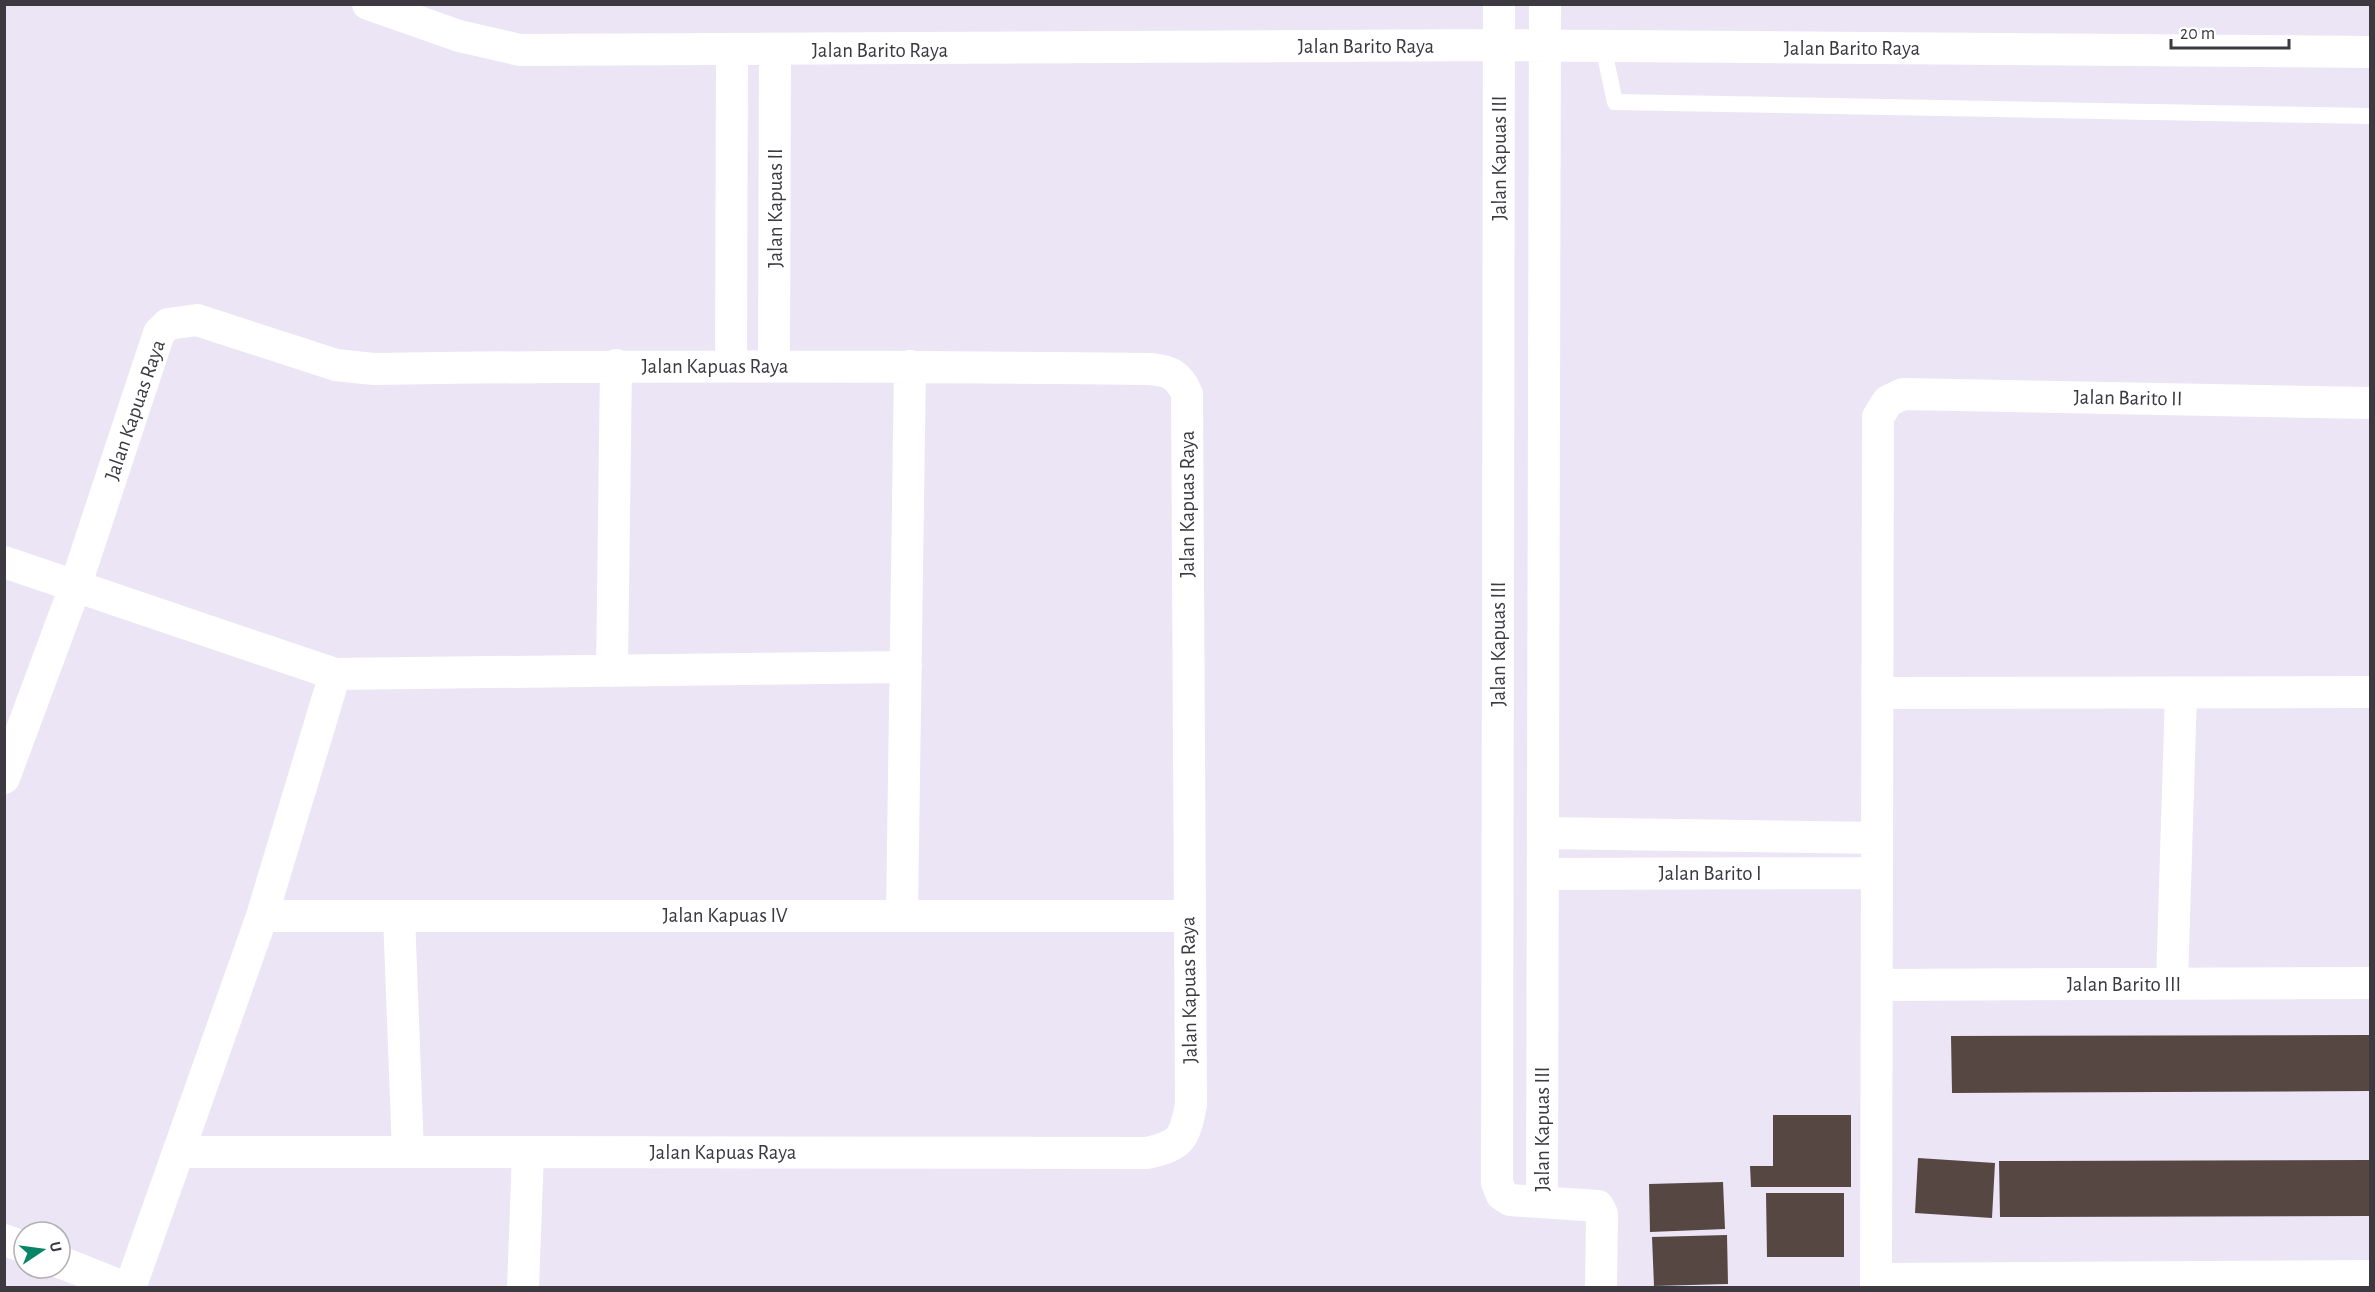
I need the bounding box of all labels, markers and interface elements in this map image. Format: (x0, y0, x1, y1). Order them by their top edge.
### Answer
scale bar (2171, 12, 2290, 50)
text: 20 m (2180, 25, 2215, 43)
street label: Jalan Barito Raya (1298, 36, 1435, 57)
street label: Jalan Barito Raya (1784, 38, 1921, 59)
street label: Jalan Barito Raya (812, 40, 949, 61)
street label: Jalan Kapuas III (1489, 96, 1510, 220)
street label: Jalan Kapuas II (765, 148, 786, 268)
street label: Jalan Kapuas Raya (101, 337, 169, 483)
street label: Jalan Kapuas Raya (641, 356, 789, 377)
street label: Jalan Barito II (2073, 387, 2183, 409)
street label: Jalan Kapuas Raya (1177, 430, 1198, 578)
street label: Jalan Kapuas III (1488, 582, 1509, 706)
street label: Jalan Barito I (1658, 863, 1762, 884)
street label: Jalan Kapuas IV (662, 905, 788, 926)
street label: Jalan Kapuas Raya (1177, 916, 1201, 1064)
street label: Jalan Barito III (2067, 974, 2181, 995)
street label: Jalan Kapuas III (1532, 1067, 1553, 1191)
street label: Jalan Kapuas Raya (649, 1142, 797, 1163)
north arrow (12, 1220, 72, 1280)
text: U (47, 1240, 65, 1254)

